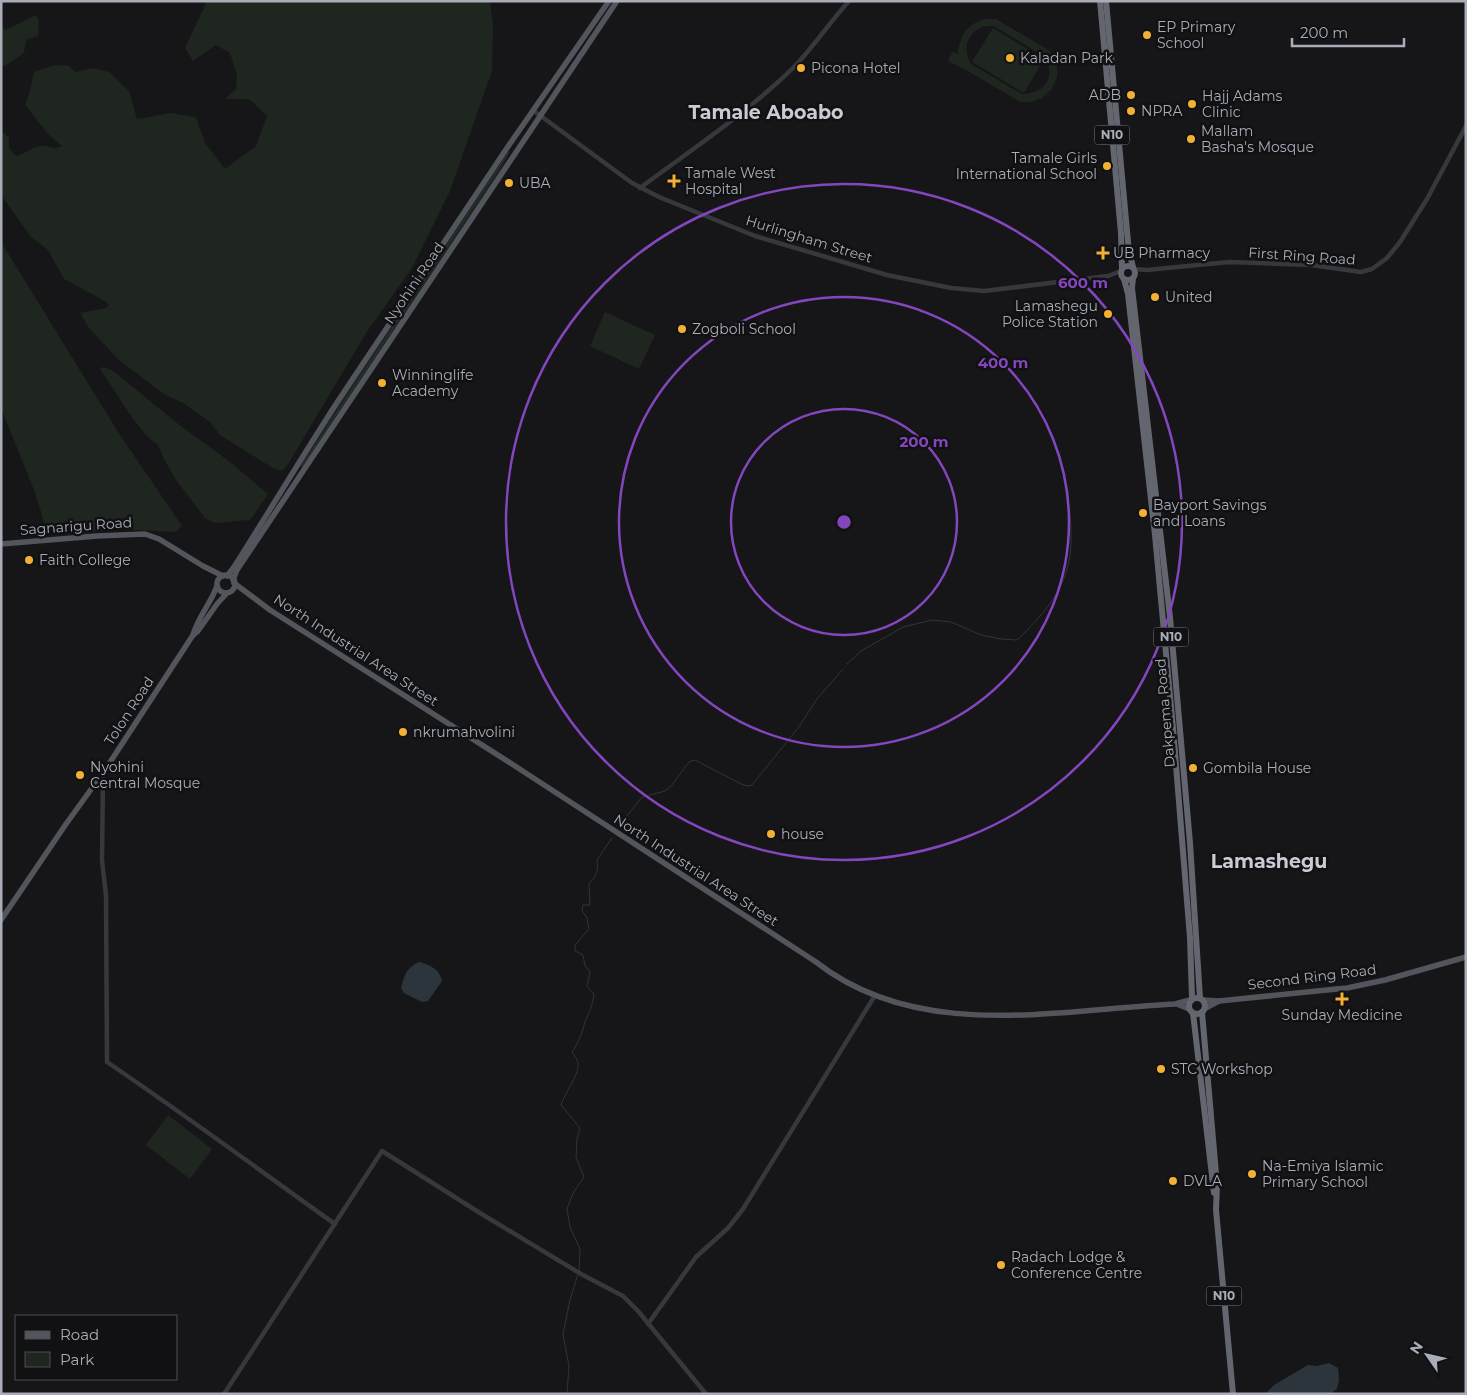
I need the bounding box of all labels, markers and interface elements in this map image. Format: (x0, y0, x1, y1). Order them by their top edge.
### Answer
scale bar (1292, 15, 1404, 47)
place label: EP Primary School (1157, 18, 1236, 52)
text: 200 m (1300, 23, 1348, 42)
marker: EP Primary School (1141, 29, 1153, 41)
place label: Kaladan Park (1020, 49, 1114, 67)
marker: Kaladan Park (1004, 52, 1016, 64)
place label: Picona Hotel (811, 59, 901, 77)
marker: Picona Hotel (795, 62, 807, 74)
place label: ADB (1089, 86, 1121, 104)
place label: Hajj Adams Clinic (1202, 87, 1283, 121)
marker: ADB (1125, 89, 1137, 101)
marker: Hajj Adams Clinic (1186, 98, 1198, 110)
district label: Tamale Aboabo (689, 101, 843, 124)
place label: NPRA (1141, 102, 1183, 120)
marker: NPRA (1125, 105, 1137, 117)
place label: Mallam Basha's Mosque (1201, 122, 1314, 156)
road number: N10 (1094, 126, 1130, 144)
marker: Mallam Basha's Mosque (1185, 133, 1197, 145)
place label: Tamale Girls International School (956, 149, 1097, 183)
marker: Tamale Girls International School (1101, 160, 1113, 172)
place label: Tamale West Hospital (685, 164, 776, 198)
place label: UBA (519, 174, 552, 192)
marker: Tamale West Hospital (667, 174, 681, 188)
marker: UBA (503, 177, 515, 189)
street label: Hurlingham Street (744, 211, 875, 267)
street label: Nyohini Road (380, 239, 448, 327)
street label: First Ring Road (1248, 243, 1356, 269)
place label: UB Pharmacy (1113, 244, 1211, 262)
marker: UB Pharmacy (1097, 247, 1109, 259)
text: 600 m (1058, 273, 1108, 292)
place label: United (1165, 288, 1213, 306)
marker: United (1149, 291, 1161, 303)
place label: Lamashegu Police Station (1002, 297, 1098, 331)
marker: Lamashegu Police Station (1102, 308, 1114, 320)
place label: Zogboli School (692, 320, 796, 338)
marker: Zogboli School (676, 323, 688, 335)
text: 400 m (978, 353, 1028, 372)
place label: Winninglife Academy (392, 366, 473, 400)
marker: Winninglife Academy (376, 377, 388, 389)
text: 200 m (899, 432, 949, 451)
place label: Bayport Savings and Loans (1153, 496, 1267, 530)
marker: Bayport Savings and Loans (1137, 507, 1149, 519)
street label: Sagnarigu Road (19, 513, 133, 539)
centre of rings (835, 513, 853, 531)
place label: Faith College (39, 551, 131, 569)
marker: Faith College (23, 554, 35, 566)
street label: North Industrial Area Street (270, 590, 442, 710)
road number: N10 (1154, 628, 1188, 646)
street label: Dakpema Road (1151, 658, 1179, 768)
street label: Tolon Road (100, 673, 158, 749)
place label: nkrumahvolini (413, 723, 515, 741)
marker: nkrumahvolini (397, 726, 409, 738)
place label: Nyohini Central Mosque (90, 758, 200, 792)
place label: Gombila House (1203, 759, 1311, 777)
marker: Gombila House (1187, 762, 1199, 774)
marker: Nyohini Central Mosque (74, 769, 86, 781)
street label: North Industrial Area Street (610, 810, 782, 930)
place label: house (781, 825, 824, 843)
marker: house (765, 828, 777, 840)
district label: Lamashegu (1211, 850, 1327, 873)
street label: Second Ring Road (1247, 960, 1377, 994)
marker: Sunday Medicine (1336, 993, 1348, 1005)
place label: Sunday Medicine (1282, 1006, 1402, 1024)
place label: STC Workshop (1171, 1060, 1273, 1078)
marker: STC Workshop (1155, 1063, 1167, 1075)
place label: Na-Emiya Islamic Primary School (1262, 1157, 1384, 1191)
marker: Na-Emiya Islamic Primary School (1246, 1168, 1258, 1180)
place label: DVLA (1183, 1172, 1223, 1190)
marker: DVLA (1167, 1175, 1179, 1187)
place label: Radach Lodge & Conference Centre (1011, 1248, 1142, 1282)
marker: Radach Lodge & Conference Centre (995, 1259, 1007, 1271)
road number: N10 (1206, 1286, 1242, 1305)
legend (15, 1315, 178, 1380)
text: Road (60, 1325, 99, 1344)
north arrow (1402, 1330, 1452, 1380)
text: N (1406, 1338, 1427, 1357)
text: Park (60, 1350, 94, 1369)

